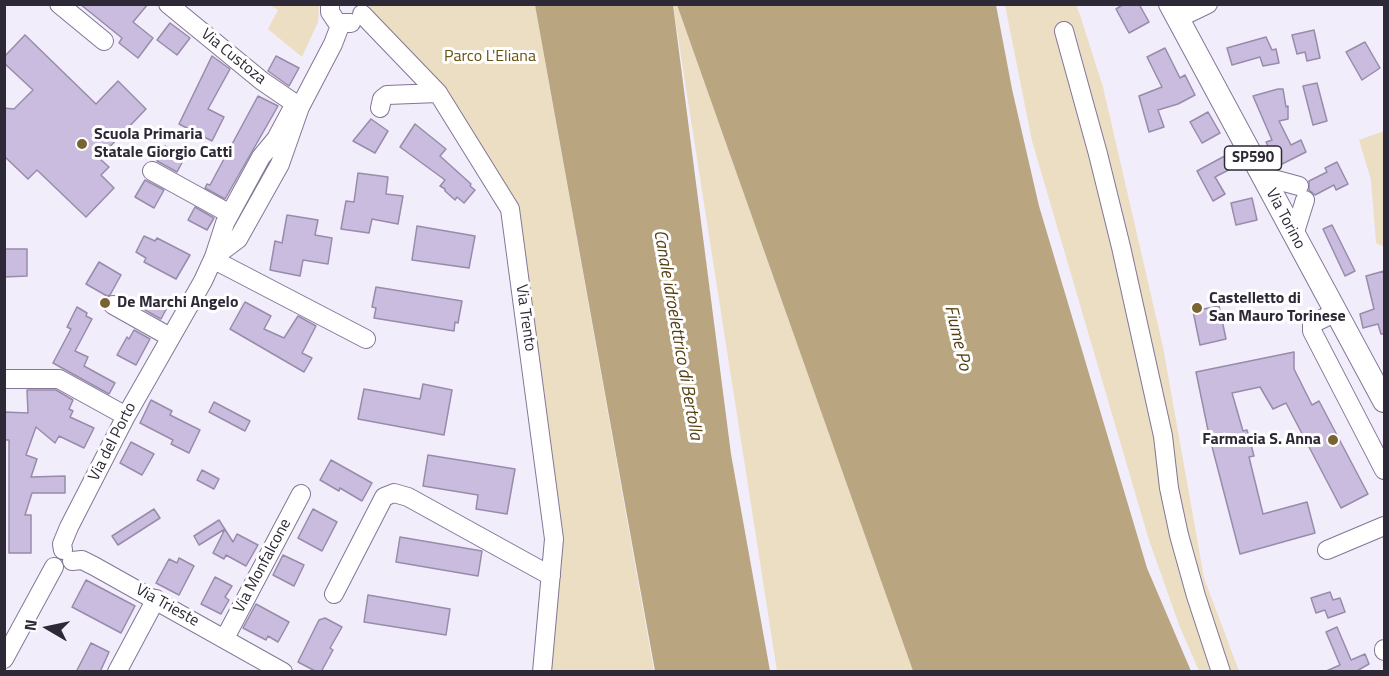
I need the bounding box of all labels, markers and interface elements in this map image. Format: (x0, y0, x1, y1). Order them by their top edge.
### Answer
street label: Via Custoza (197, 25, 269, 89)
park label: Parco L'Eliana (444, 47, 536, 67)
place label: Scuola Primaria Statale Giorgio Catti (94, 125, 232, 163)
marker: Scuola Primaria Statale Giorgio Catti (75, 137, 89, 151)
road number: SP590 (1224, 146, 1282, 170)
street label: Via Torino (1261, 185, 1309, 253)
water label: Canale idroelettrico di Bertolla (648, 228, 706, 442)
street label: Via Trento (511, 283, 539, 353)
place label: Castelletto di San Mauro Torinese (1209, 289, 1346, 327)
place label: De Marchi Angelo (117, 293, 238, 313)
marker: De Marchi Angelo (98, 296, 112, 310)
marker: Castelletto di San Mauro Torinese (1190, 301, 1204, 315)
water label: Fiume Po (939, 303, 975, 373)
street label: Via del Porto (85, 400, 141, 484)
place label: Farmacia S. Anna (1202, 430, 1321, 450)
marker: Farmacia S. Anna (1326, 433, 1340, 447)
street label: Via Monfalcone (230, 516, 296, 616)
street label: Via Trieste (132, 581, 202, 631)
north arrow (18, 598, 78, 658)
text: N (18, 618, 43, 633)

